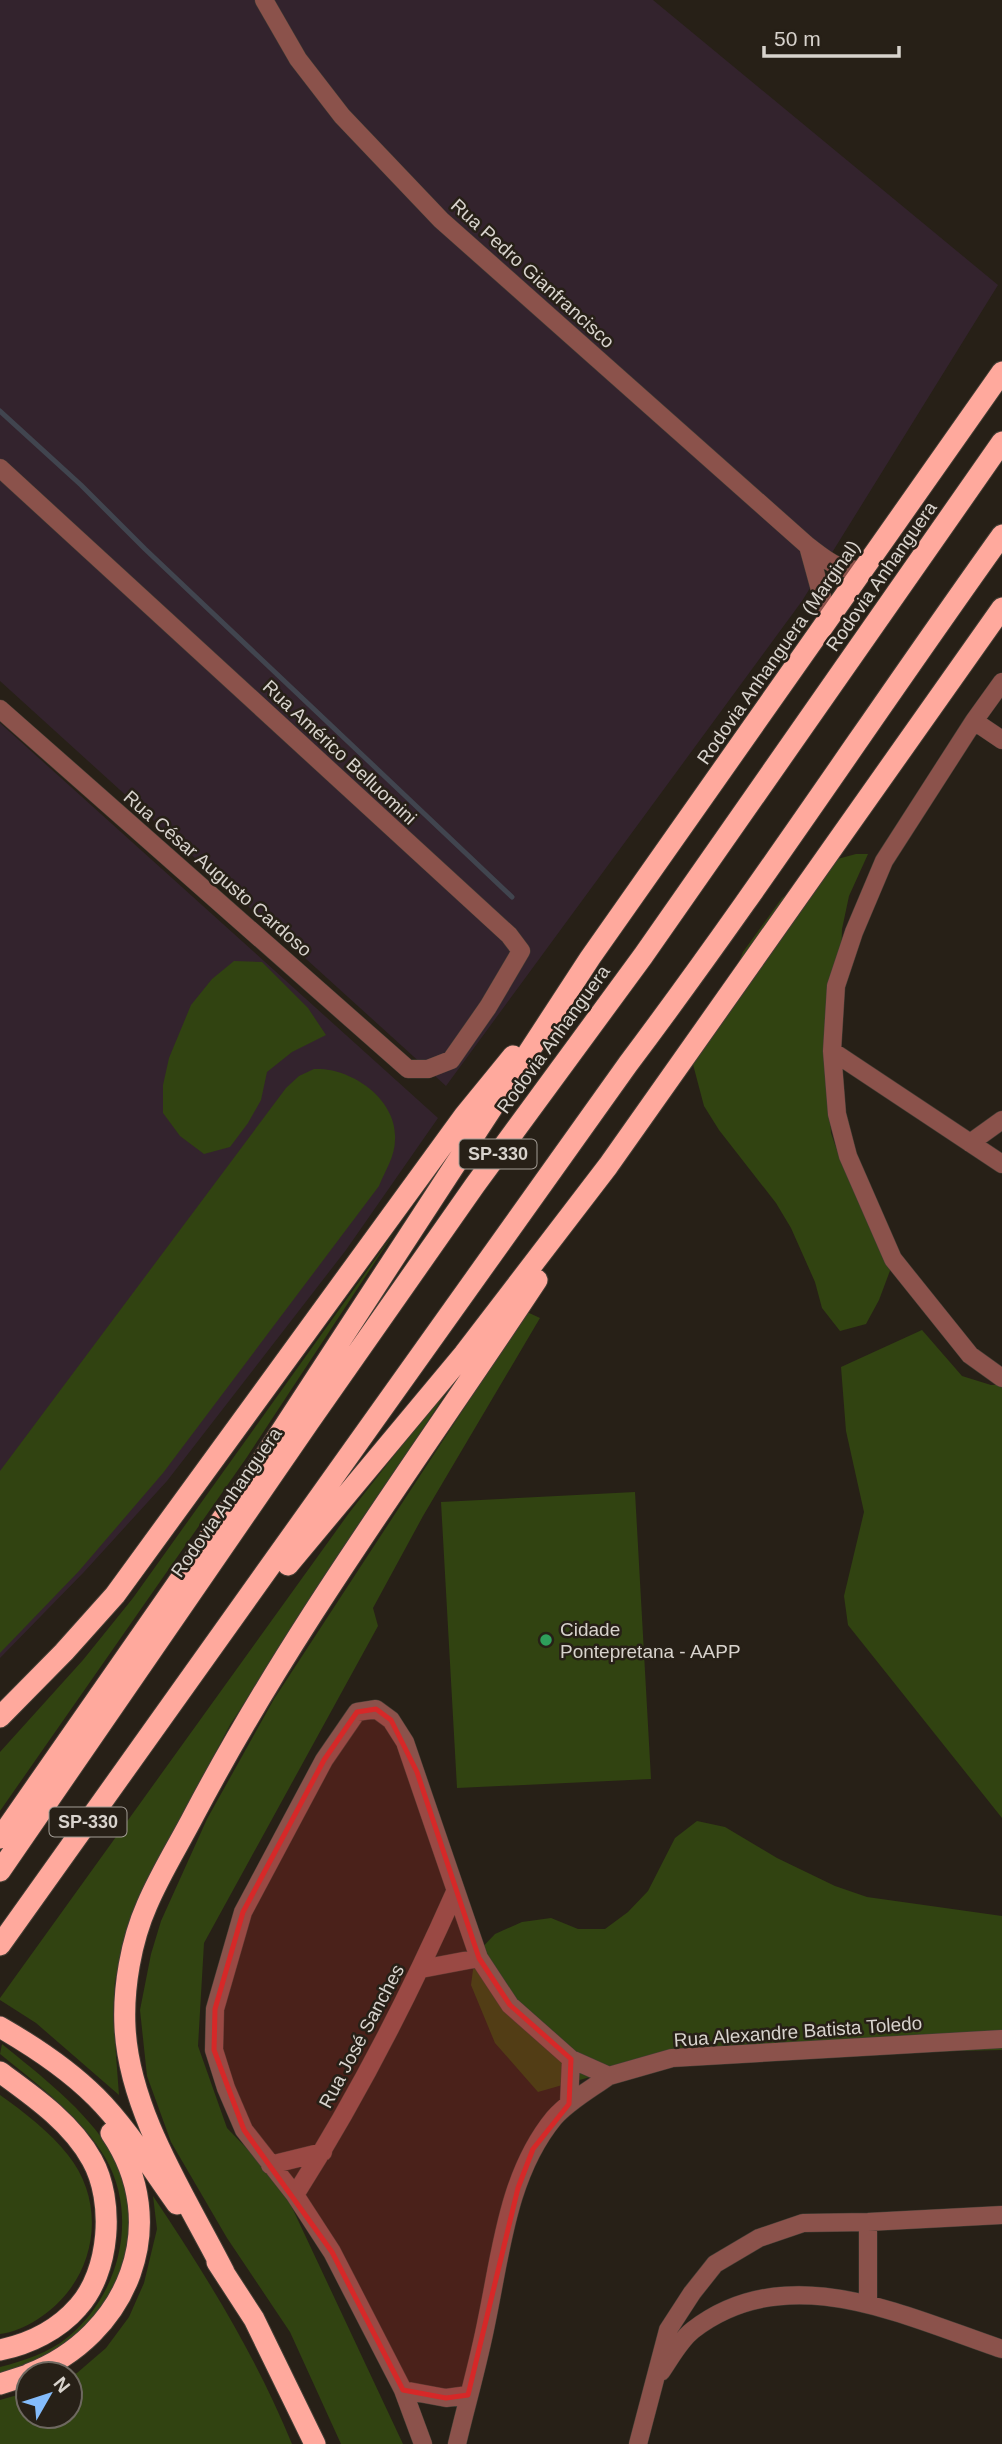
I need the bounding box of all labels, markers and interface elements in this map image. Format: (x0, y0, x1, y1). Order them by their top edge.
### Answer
scale bar (764, 14, 899, 58)
text: 50 m (774, 27, 821, 50)
street label: Rua Pedro Gianfrancisco (447, 195, 619, 352)
street label: Rodovia Anhanguera (822, 497, 941, 655)
street label: Rodovia Anhanguera (Marginal) (693, 536, 864, 768)
street label: Rua Américo Belluomini (259, 676, 421, 829)
street label: Rua César Augusto Cardoso (120, 786, 316, 961)
street label: Rodovia Anhanguera (493, 961, 614, 1117)
road number: SP-330 (460, 1140, 536, 1168)
street label: Rodovia Anhanguera (167, 1423, 286, 1581)
place label: Cidade Pontepretana - AAPP (560, 1619, 741, 1662)
marker: Cidade Pontepretana - AAPP (538, 1632, 554, 1648)
road number: SP-330 (50, 1808, 126, 1836)
street label: Rua José Sanches (315, 1961, 408, 2112)
street label: Rua Alexandre Batista Toledo (673, 2012, 923, 2051)
north arrow (14, 2360, 84, 2430)
text: N (49, 2373, 74, 2397)

